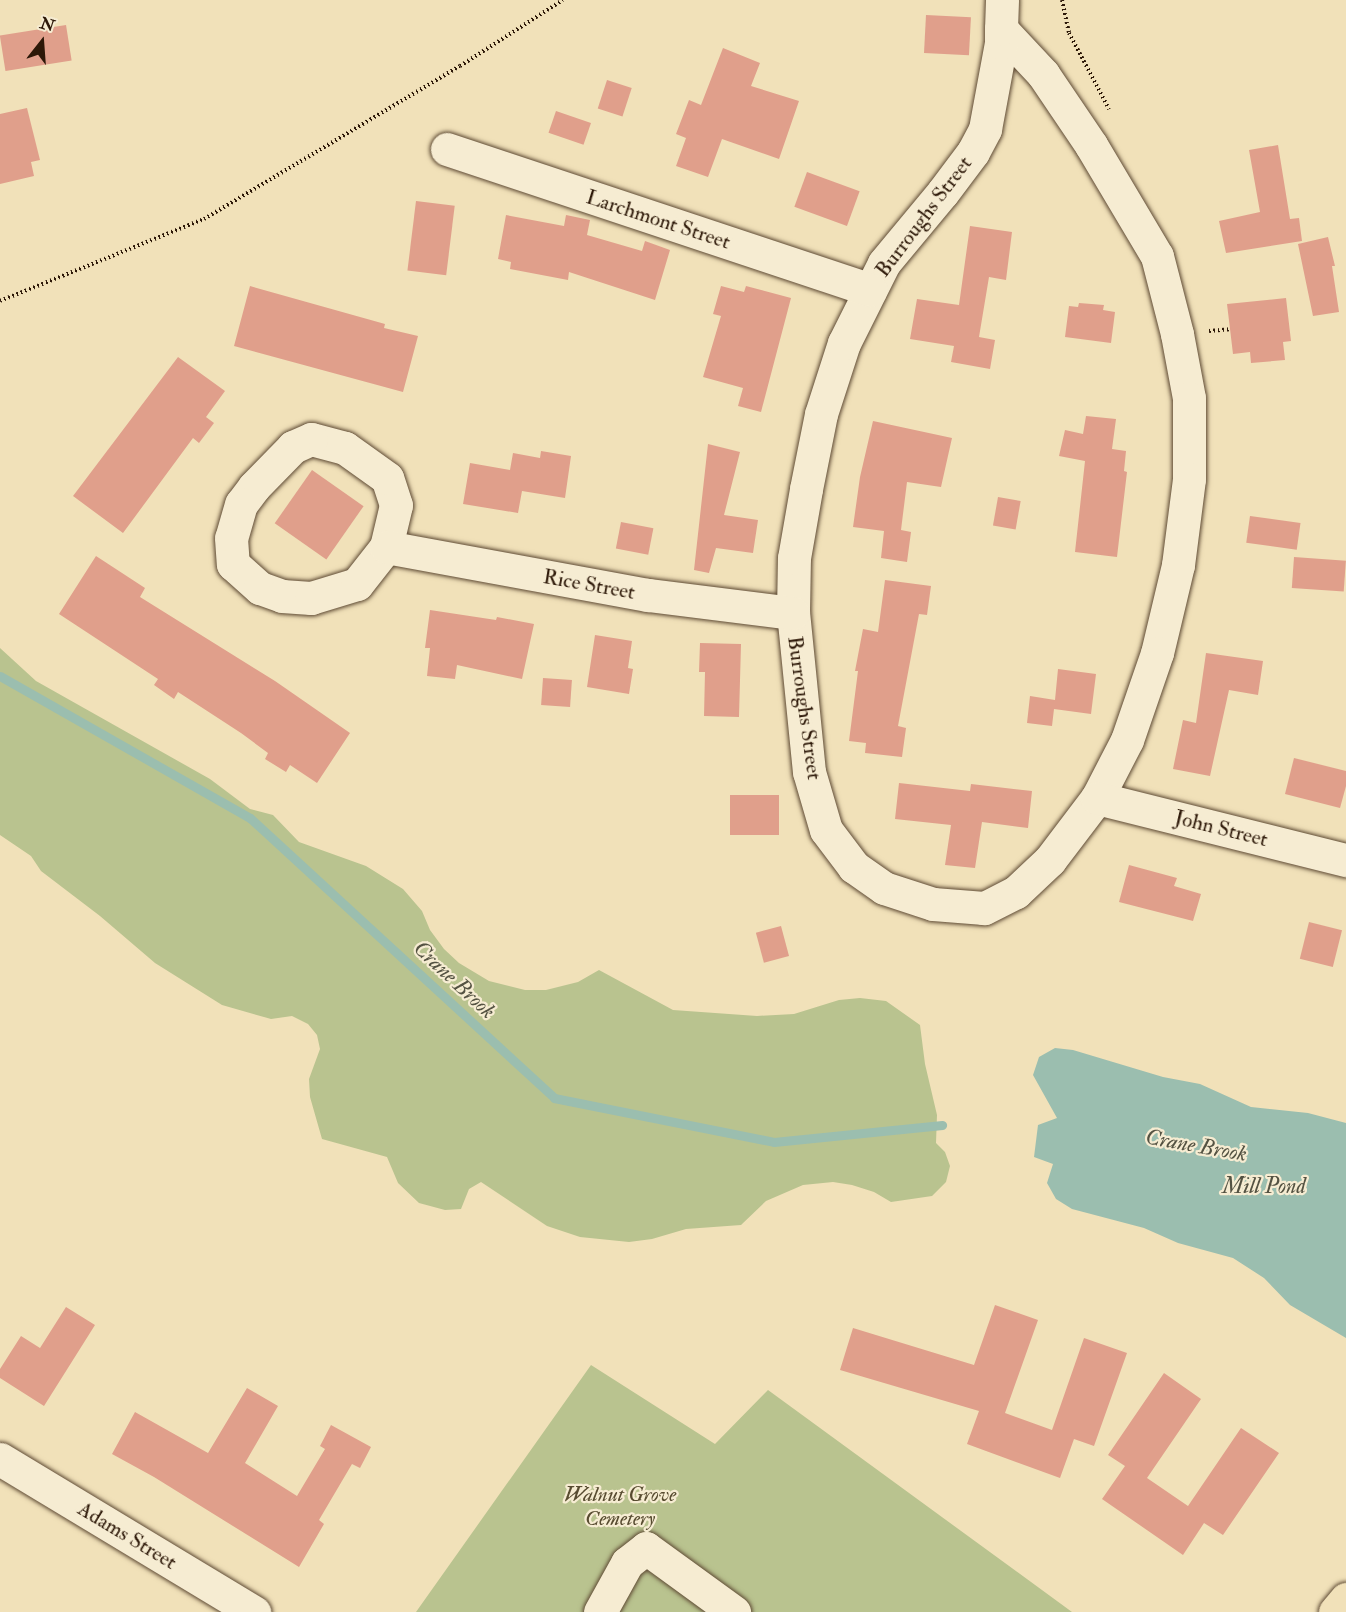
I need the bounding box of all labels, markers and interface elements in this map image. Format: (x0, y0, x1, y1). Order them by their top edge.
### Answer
north arrow (12, 12, 72, 72)
text: N (37, 13, 57, 36)
street label: Burroughs Street (870, 152, 978, 282)
street label: Larchmont Street (583, 185, 733, 255)
street label: Rice Street (541, 565, 637, 605)
street label: Burroughs Street (781, 635, 827, 781)
street label: John Street (1172, 805, 1270, 853)
water label: Crane Brook (408, 935, 500, 1025)
water label: Crane Brook (1143, 1124, 1249, 1168)
water label: Mill Pond (1222, 1174, 1306, 1200)
park label: Walnut Grove Cemetery (564, 1482, 676, 1532)
street label: Adams Street (73, 1497, 181, 1575)

